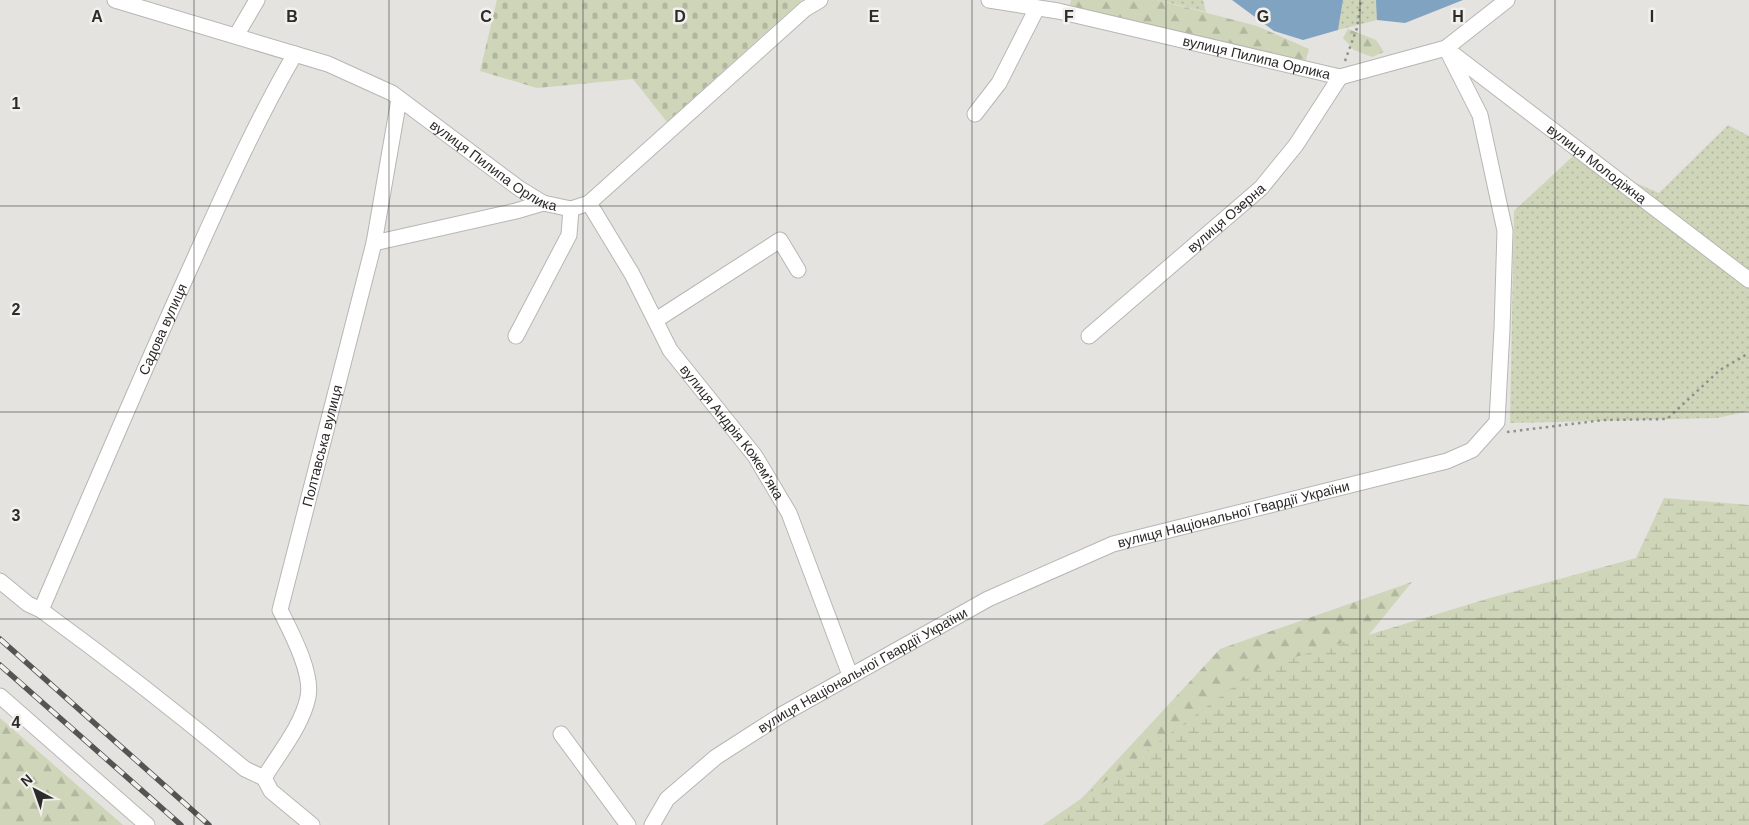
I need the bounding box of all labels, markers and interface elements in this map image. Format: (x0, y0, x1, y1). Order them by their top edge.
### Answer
text: A (91, 8, 103, 25)
text: B (286, 8, 298, 25)
text: C (480, 8, 492, 25)
text: D (674, 8, 686, 25)
text: E (869, 8, 880, 25)
text: F (1064, 8, 1074, 25)
text: G (1257, 8, 1269, 25)
text: H (1452, 8, 1464, 25)
text: I (1650, 8, 1654, 25)
street label: вулиця Пилипа Орлика (1181, 33, 1332, 83)
text: 1 (12, 95, 21, 112)
street label: вулиця Пилипа Орлика (427, 117, 558, 214)
street label: вулиця Молодіжна (1544, 121, 1650, 207)
street label: вулиця Озерна (1184, 180, 1269, 256)
street label: Садова вулиця (135, 281, 190, 377)
text: 2 (12, 301, 21, 318)
street label: вулиця Андрія Кожем'яка (677, 361, 787, 503)
street label: Полтавська вулиця (299, 383, 345, 508)
street label: вулиця Національної Гвардії України (1116, 478, 1351, 551)
text: 3 (12, 507, 21, 524)
street label: вулиця Національної Гвардії України (755, 604, 970, 736)
text: 4 (12, 714, 21, 731)
north arrow (10, 765, 60, 815)
text: N (17, 771, 36, 790)

